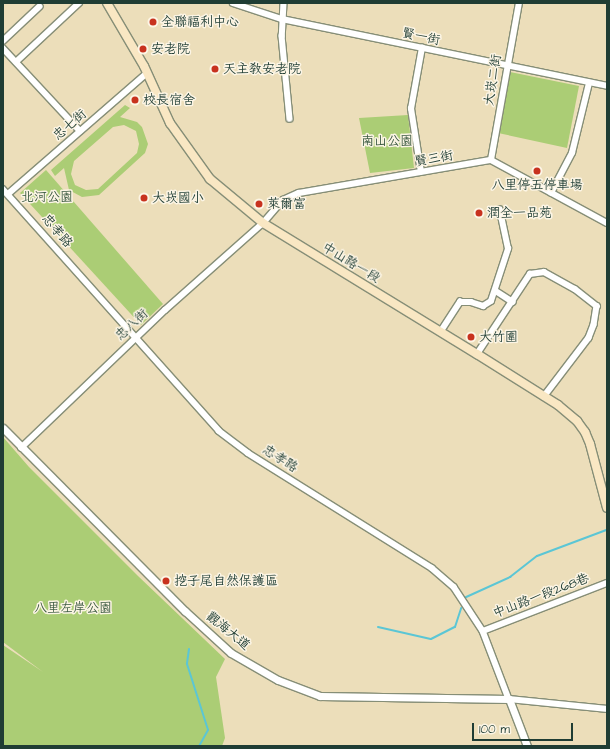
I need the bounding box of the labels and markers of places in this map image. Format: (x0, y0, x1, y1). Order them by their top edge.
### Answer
place label: 全聯福利中心 (161, 14, 239, 30)
marker: 全聯福利中心 (148, 17, 158, 27)
place label: 安老院 (151, 41, 190, 57)
marker: 安老院 (138, 44, 148, 54)
place label: 天主教安老院 (223, 61, 301, 77)
marker: 天主教安老院 (210, 64, 220, 74)
place label: 校長宿舍 (143, 92, 195, 108)
marker: 校長宿舍 (130, 95, 140, 105)
marker: 八里停五停車場 (532, 166, 542, 176)
place label: 八里停五停車場 (492, 177, 582, 193)
place label: 大崁國小 (152, 190, 204, 206)
marker: 大崁國小 (139, 193, 149, 203)
place label: 萊爾富 (267, 196, 306, 212)
marker: 萊爾富 (254, 199, 264, 209)
place label: 潤全一品苑 (487, 205, 552, 221)
marker: 潤全一品苑 (474, 208, 484, 218)
place label: 大竹圍 (479, 329, 518, 345)
marker: 大竹圍 (466, 332, 476, 342)
place label: 挖子尾自然保護區 (174, 573, 278, 589)
marker: 挖子尾自然保護區 (161, 576, 171, 586)

